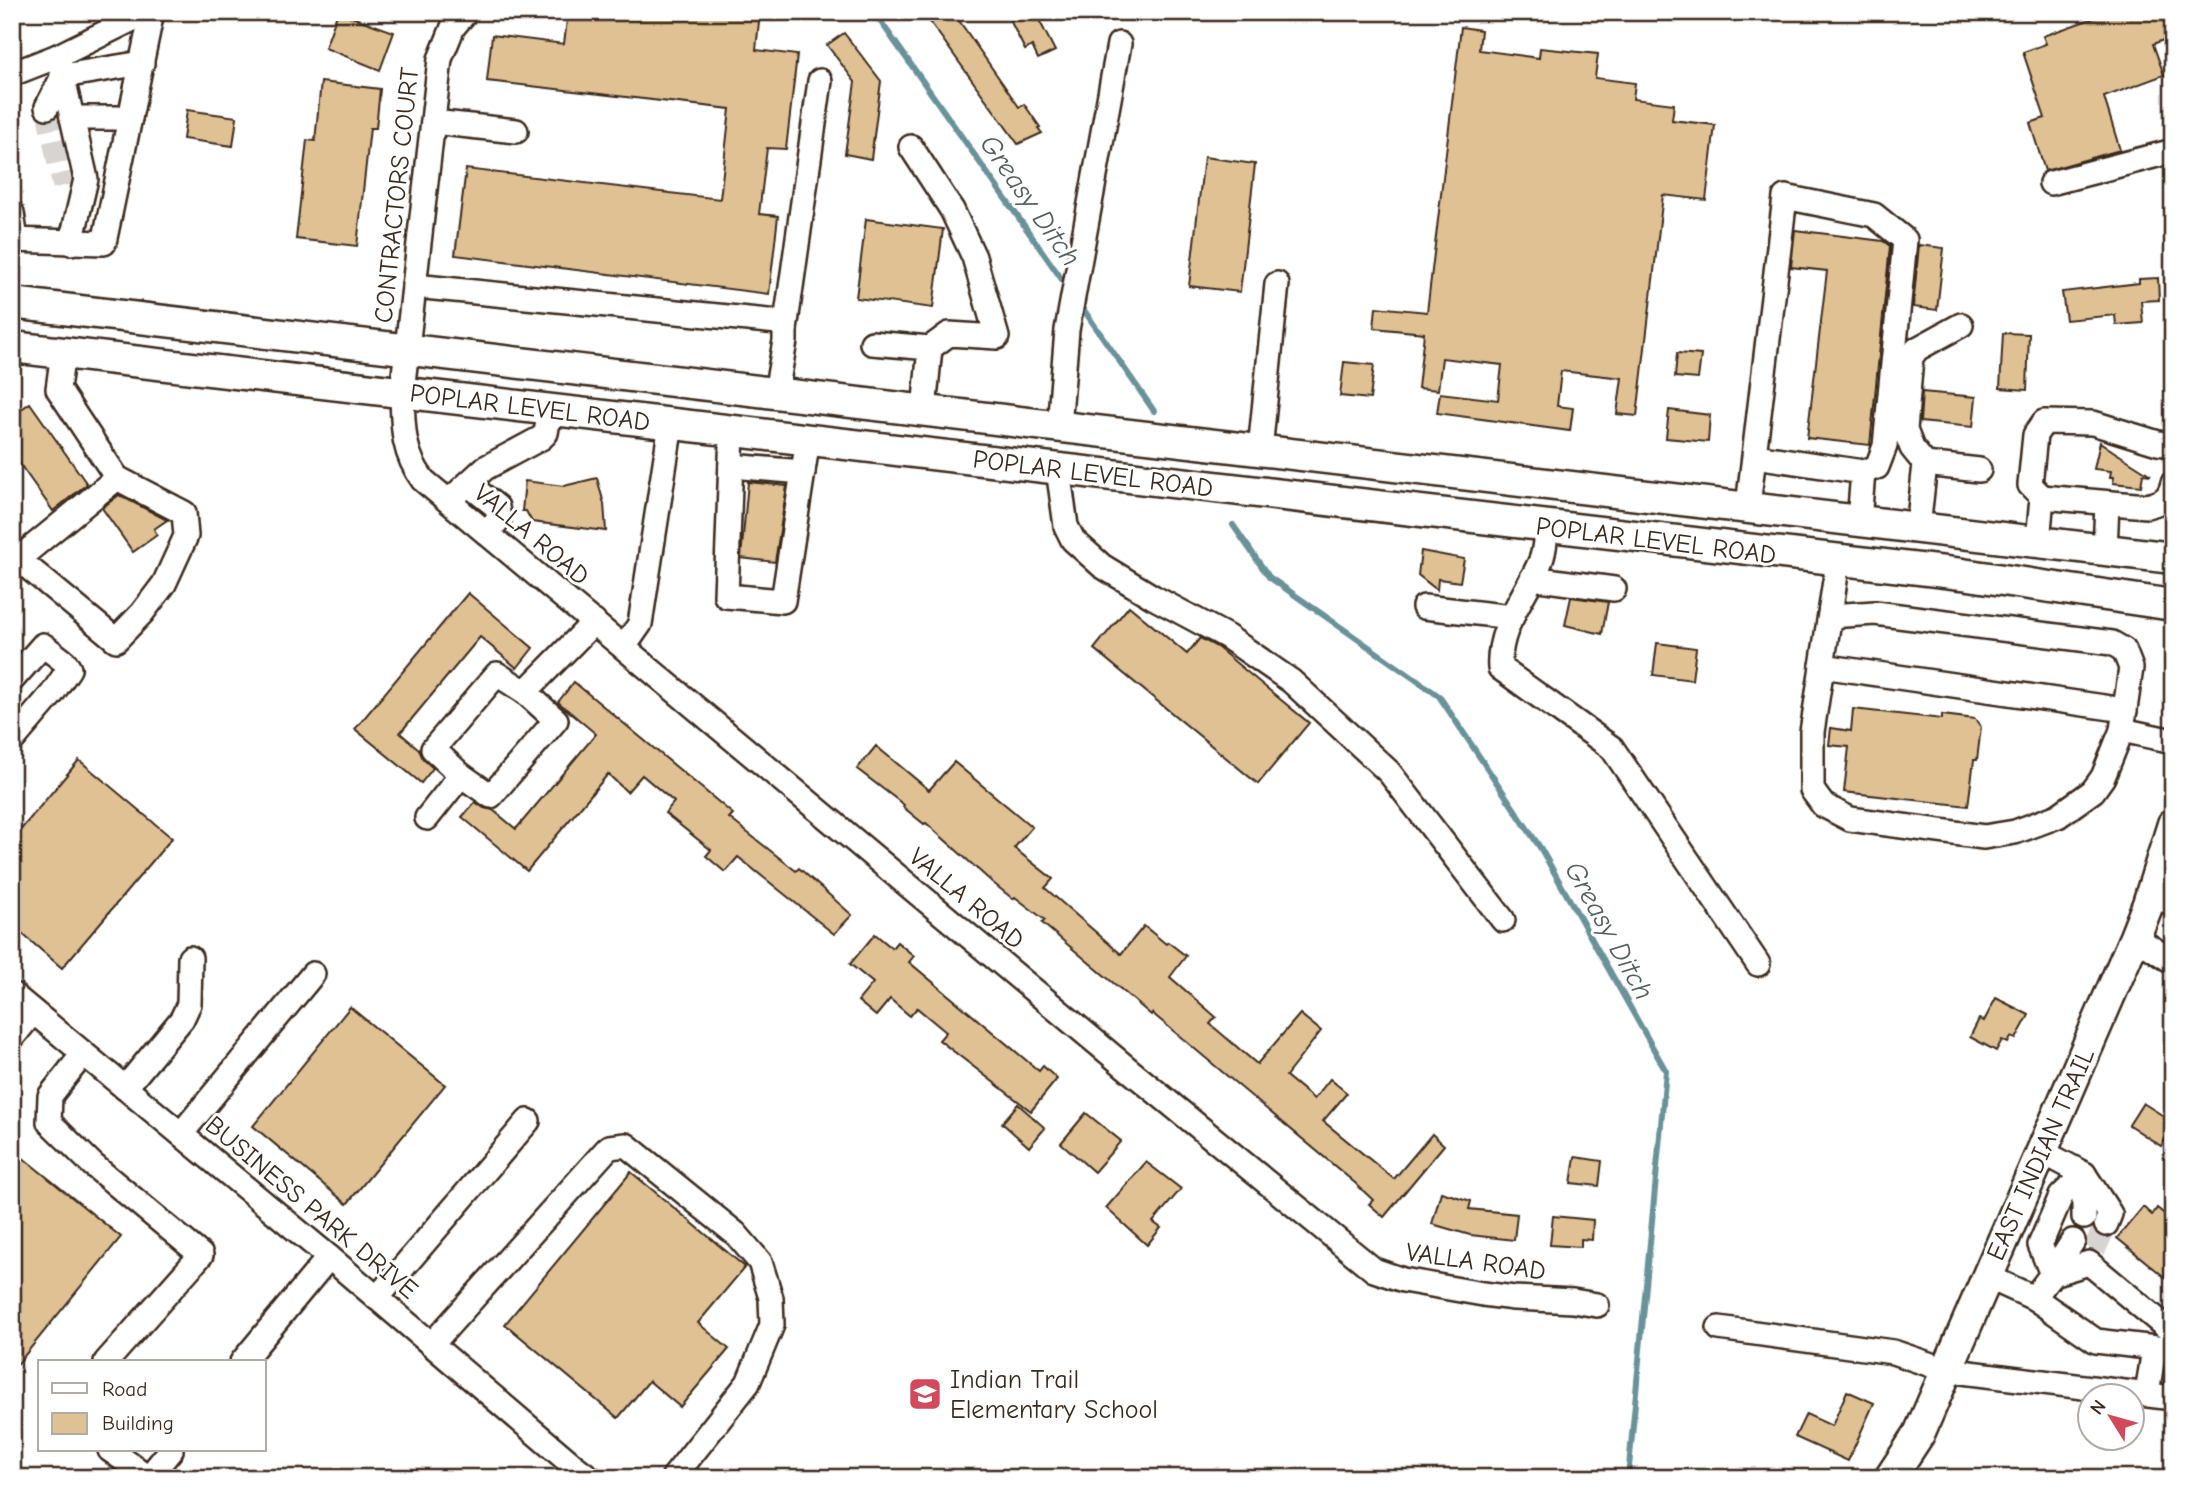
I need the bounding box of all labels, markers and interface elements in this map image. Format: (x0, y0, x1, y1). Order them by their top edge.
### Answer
street label: CONTRACTORS COURT (369, 65, 425, 324)
water label: Greasy Ditch (973, 129, 1087, 272)
street label: POPLAR LEVEL ROAD (408, 378, 652, 438)
street label: POPLAR LEVEL ROAD (971, 444, 1215, 504)
street label: VALLA ROAD (468, 478, 595, 592)
street label: POPLAR LEVEL ROAD (1534, 511, 1778, 571)
street label: VALLA ROAD (903, 842, 1030, 956)
water label: Greasy Ditch (1558, 856, 1660, 1005)
street label: EAST INDIAN TRAIL (1981, 1044, 2101, 1265)
street label: BUSINESS PARK DRIVE (199, 1110, 424, 1305)
street label: VALLA ROAD (1404, 1237, 1548, 1287)
legend (38, 1360, 266, 1452)
place label: Indian Trail Elementary School (950, 1365, 1158, 1425)
school or university icon: Indian Trail Elementary School (906, 1375, 944, 1413)
text: Road (102, 1377, 147, 1401)
north arrow (2076, 1382, 2146, 1452)
text: N (2086, 1396, 2111, 1419)
text: Building (102, 1411, 174, 1435)

